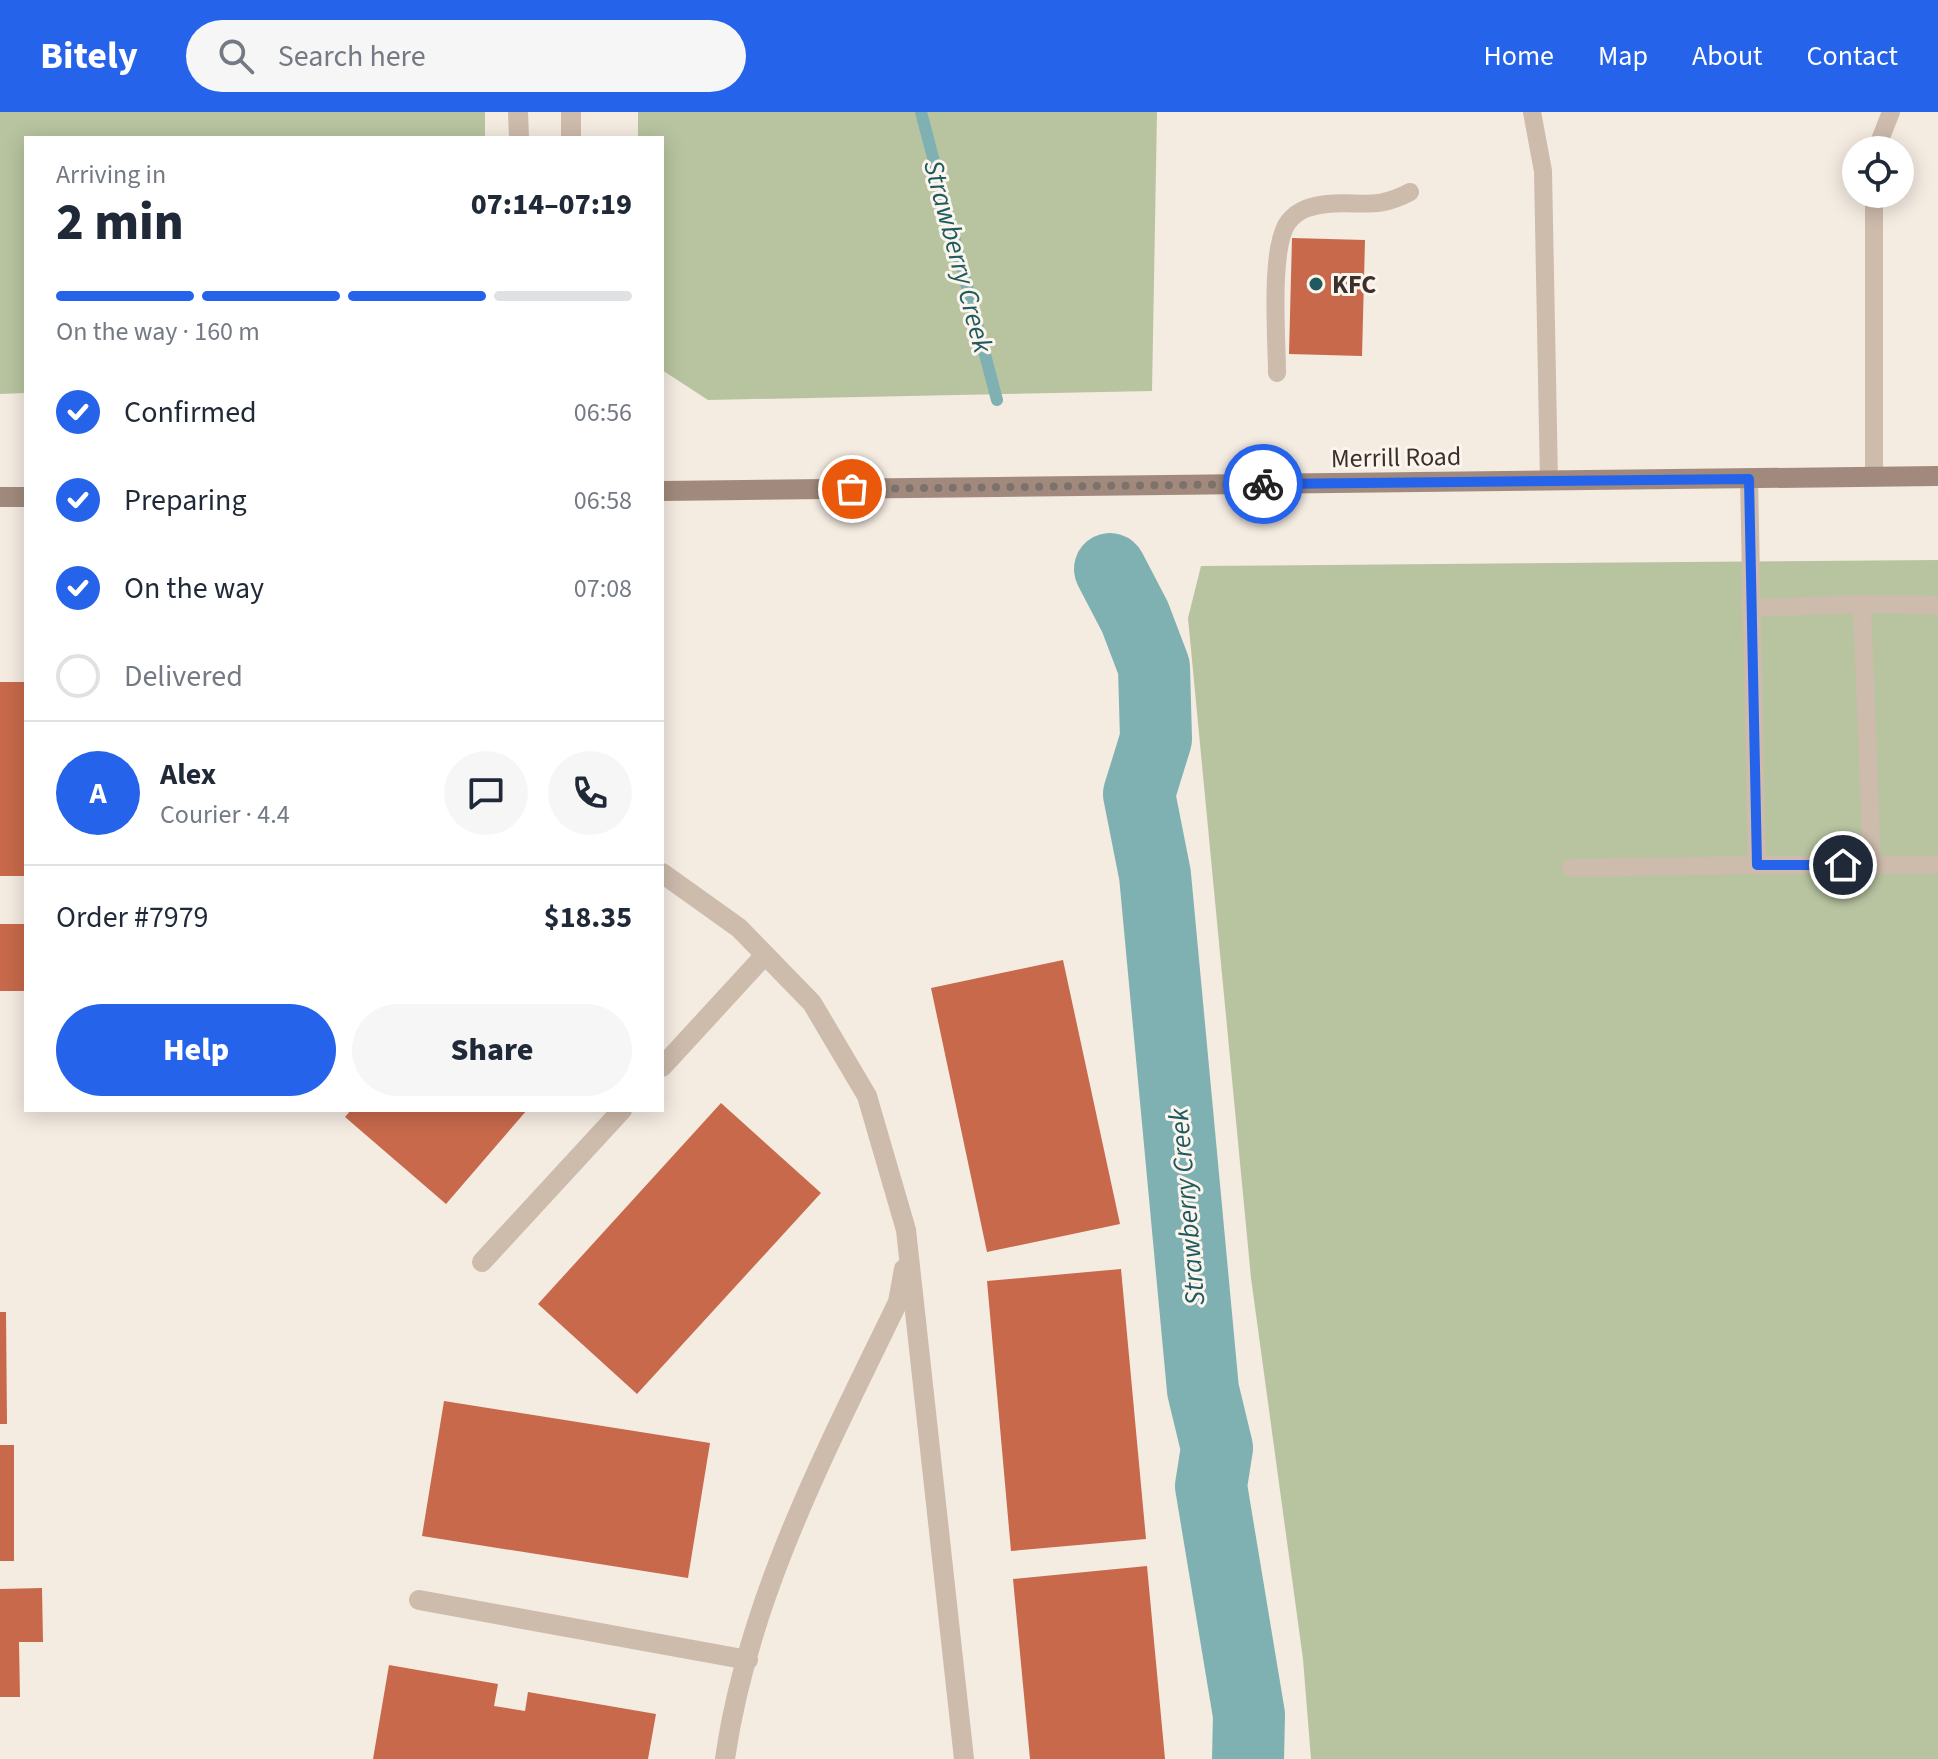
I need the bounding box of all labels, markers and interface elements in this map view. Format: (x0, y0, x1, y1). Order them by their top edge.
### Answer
search box (186, 20, 746, 92)
text: Bitely (40, 29, 138, 83)
icon: search (214, 34, 258, 78)
text: Search here (278, 35, 426, 78)
text: Home (1483, 36, 1554, 76)
text: Map (1598, 36, 1648, 76)
text: About (1692, 36, 1763, 76)
text: Contact (1807, 36, 1898, 76)
map controls (1842, 136, 1914, 208)
button: locate (1842, 136, 1914, 208)
water label: Strawberry Creek (913, 155, 1003, 358)
text: Arriving in (56, 156, 166, 193)
text: 07:14–07:19 (471, 183, 632, 226)
text: 2 min (56, 186, 184, 260)
place label: KFC (1332, 266, 1376, 303)
marker: KFC (1307, 275, 1325, 293)
text: On the way · 160 m (56, 313, 260, 350)
icon: check (56, 390, 100, 434)
text: Confirmed (124, 391, 257, 434)
text: 06:56 (574, 394, 632, 431)
street label: Merrill Road (1330, 438, 1462, 477)
courier (1223, 444, 1303, 524)
pin (818, 455, 886, 523)
icon: bike (1241, 462, 1285, 506)
icon: bag (830, 467, 874, 511)
icon: check (56, 478, 100, 522)
text: Preparing (124, 479, 247, 522)
text: 06:58 (574, 482, 632, 519)
icon: check (56, 566, 100, 610)
text: On the way (124, 567, 264, 610)
text: 07:08 (574, 570, 632, 607)
text: Delivered (124, 655, 243, 698)
button: chat (444, 751, 528, 835)
button: phone (548, 751, 632, 835)
text: Alex (160, 753, 216, 796)
text: A (89, 772, 107, 815)
text: Courier · 4.4 (160, 796, 290, 833)
pin (1809, 831, 1877, 899)
icon: home (1821, 843, 1865, 887)
text: Order #7979 (56, 896, 209, 939)
text: $18.35 (544, 896, 632, 939)
button: Help (56, 1004, 336, 1096)
button: Share (352, 1004, 632, 1096)
water label: Strawberry Creek (1158, 1106, 1216, 1307)

